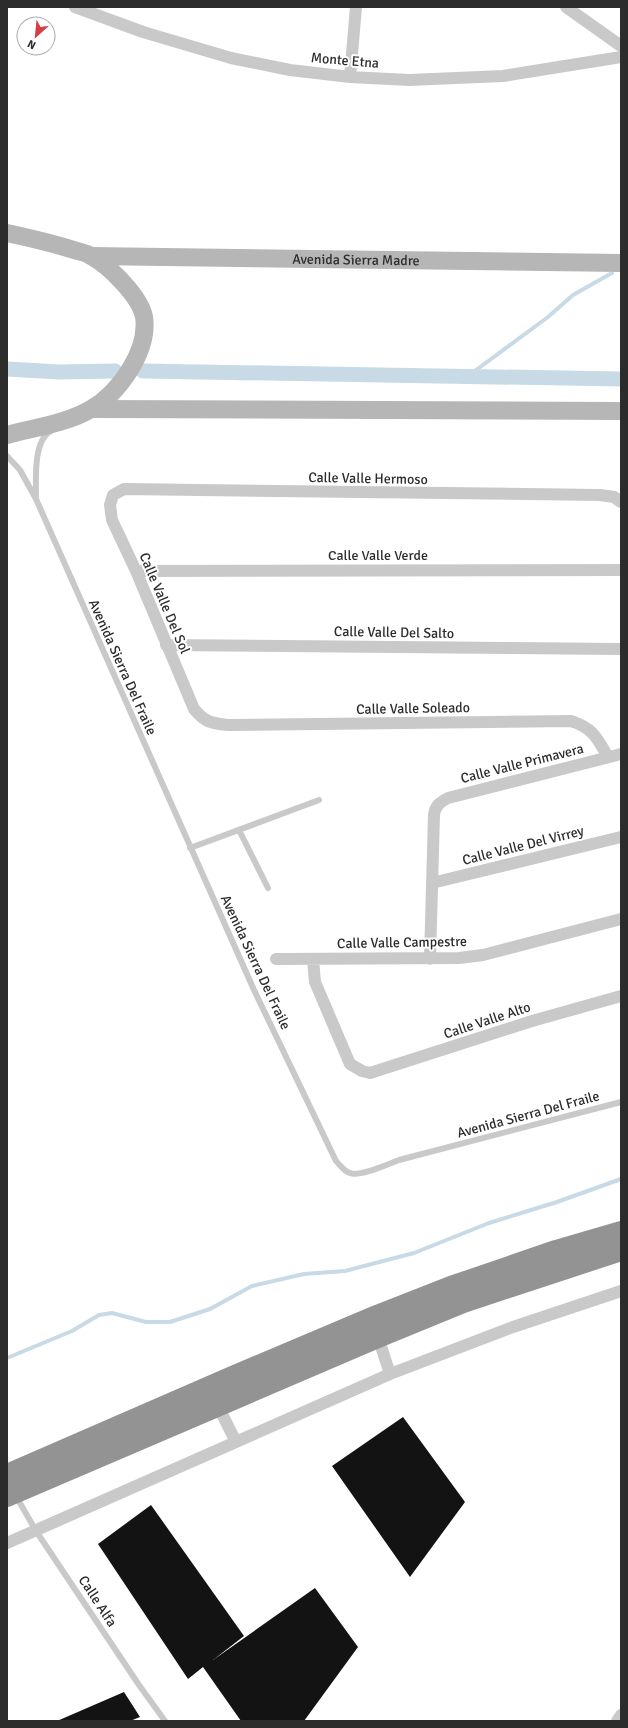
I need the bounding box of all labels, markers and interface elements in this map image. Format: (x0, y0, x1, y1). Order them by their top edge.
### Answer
north arrow (16, 16, 56, 56)
text: N (25, 37, 38, 52)
street label: Monte Etna (310, 49, 380, 72)
street label: Avenida Sierra Madre (292, 251, 420, 269)
street label: Calle Valle Hermoso (308, 469, 428, 488)
street label: Calle Valle Verde (328, 547, 428, 564)
street label: Calle Valle Del Sol (136, 550, 194, 656)
street label: Avenida Sierra Del Fraile (85, 597, 160, 738)
street label: Calle Valle Del Salto (334, 623, 454, 642)
street label: Calle Valle Soleado (356, 699, 470, 718)
street label: Calle Valle Primavera (459, 740, 585, 787)
street label: Calle Valle Del Virrey (461, 822, 586, 869)
street label: Avenida Sierra Del Fraile (217, 892, 294, 1032)
street label: Calle Valle Campestre (337, 933, 467, 952)
street label: Calle Valle Alto (442, 998, 533, 1043)
street label: Avenida Sierra Del Fraile (455, 1087, 601, 1142)
street label: Calle Alfa (75, 1572, 120, 1630)

